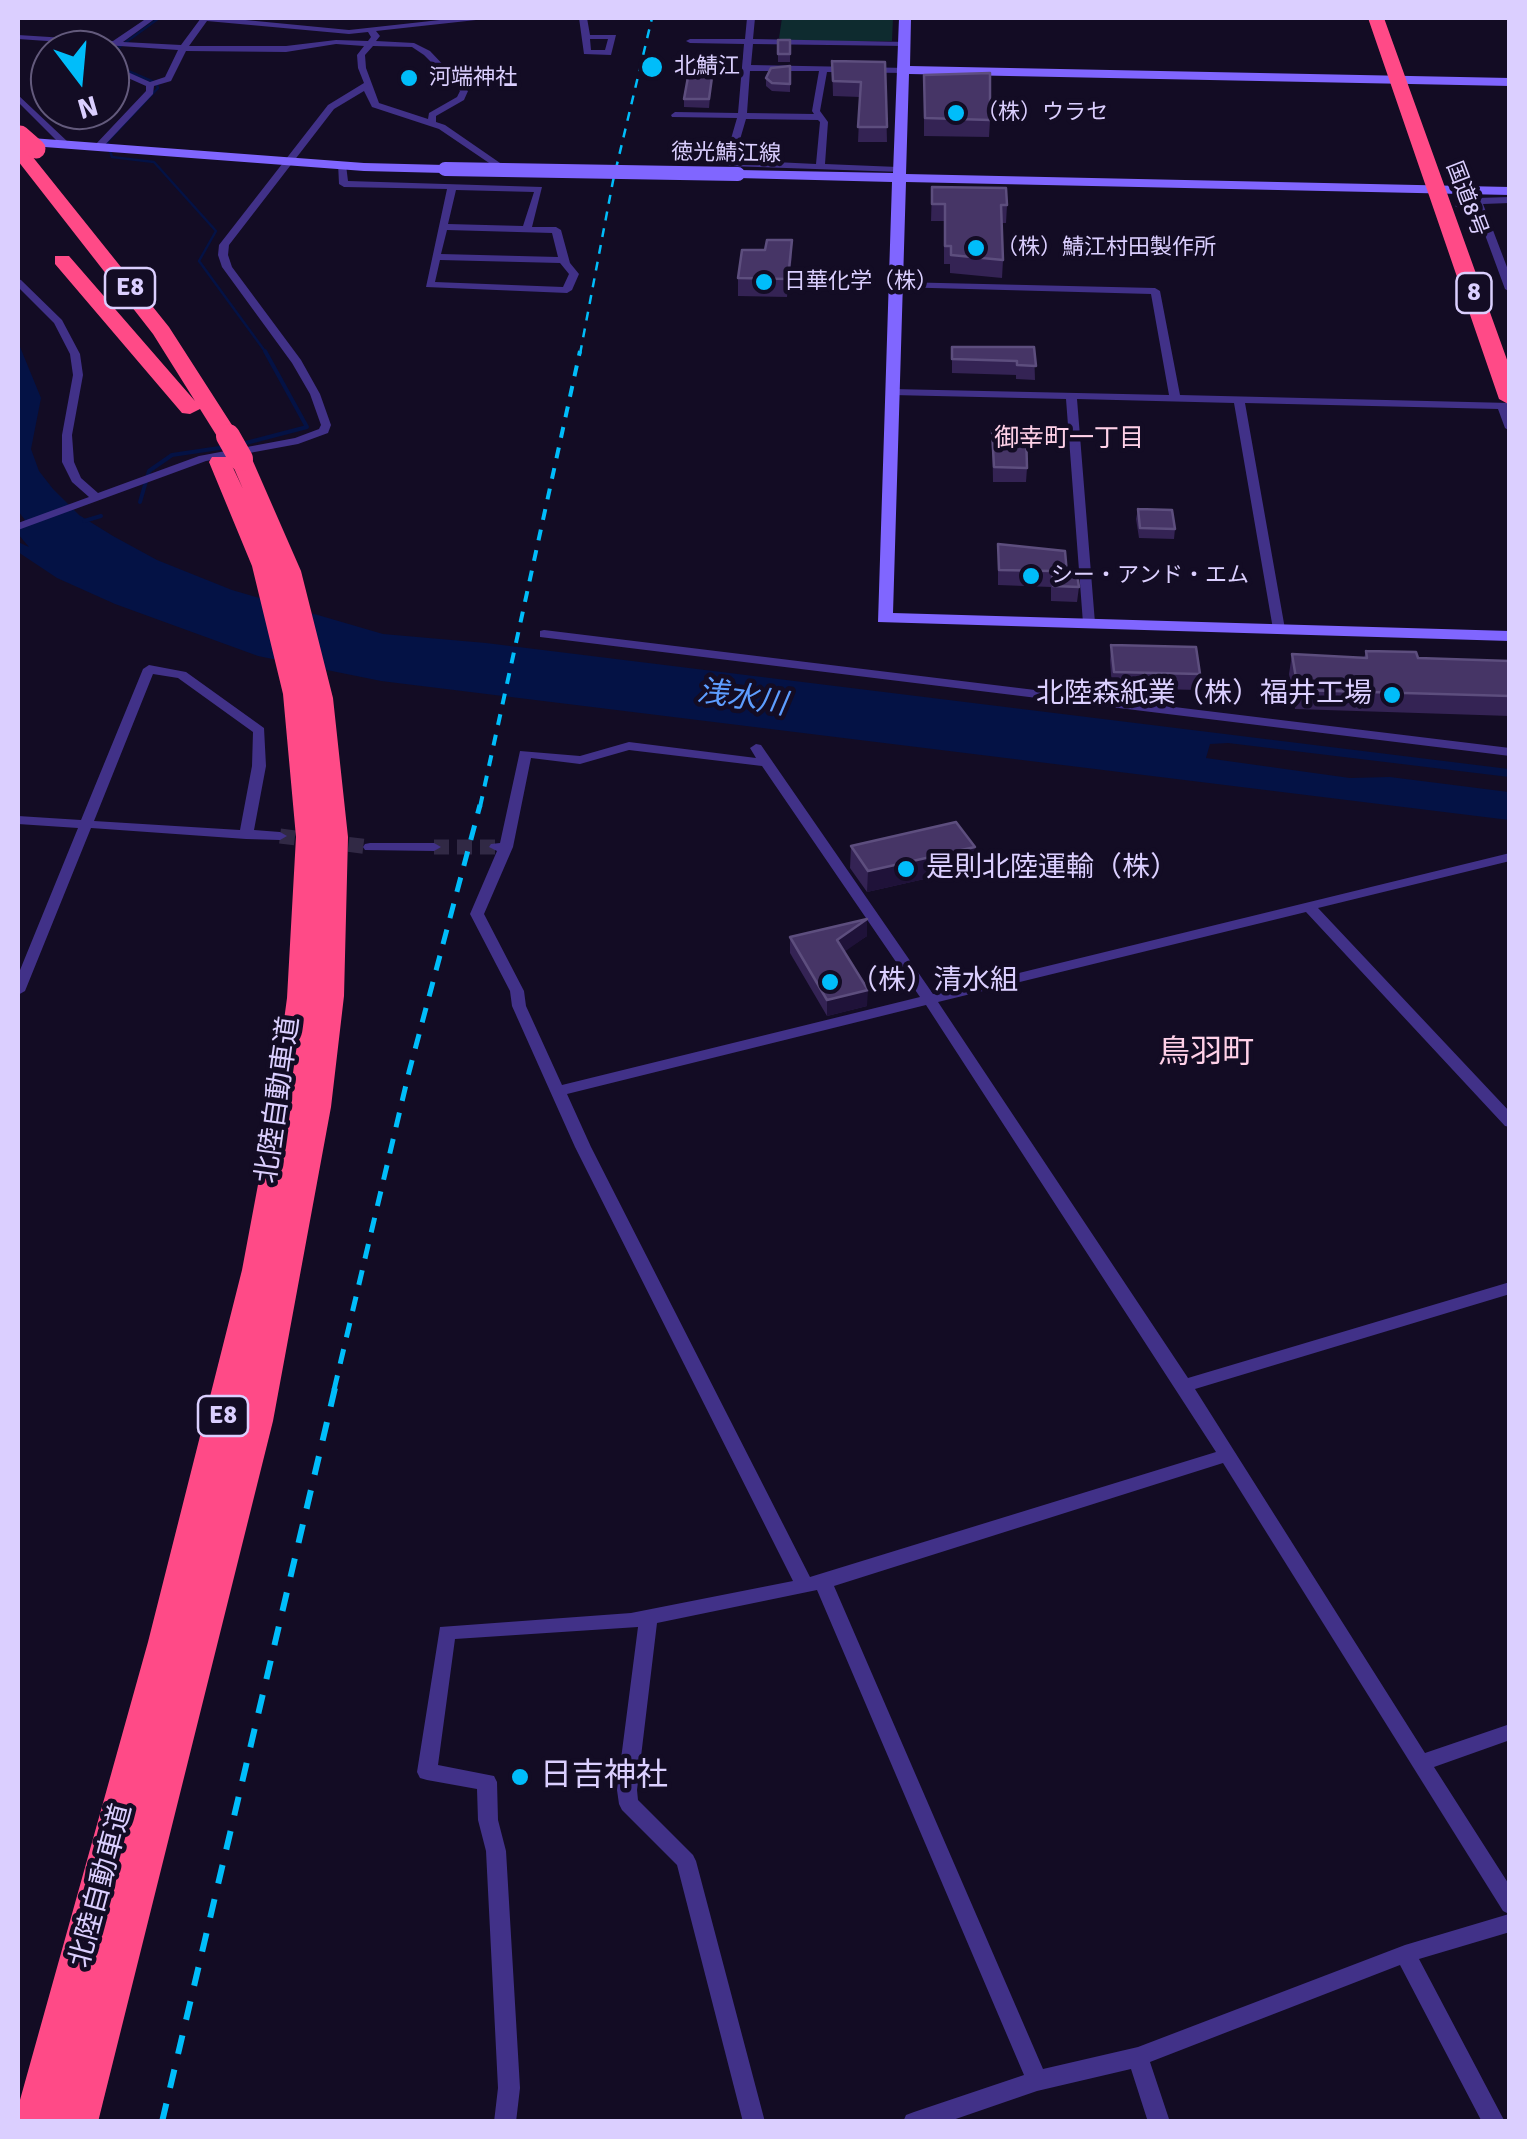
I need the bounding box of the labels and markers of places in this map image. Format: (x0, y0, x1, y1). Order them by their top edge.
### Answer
marker: 北鯖江 (639, 54, 665, 80)
place label: 北鯖江 (674, 54, 740, 80)
place label: 河端神社 (429, 65, 517, 91)
marker: 河端神社 (398, 67, 420, 89)
place label: （株）ウラセ (976, 100, 1108, 126)
marker: （株）ウラセ (945, 102, 967, 124)
place label: （株）鯖江村田製作所 (996, 235, 1216, 261)
marker: （株）鯖江村田製作所 (965, 237, 987, 259)
place label: 日華化学（株） (784, 269, 938, 295)
marker: 日華化学（株） (753, 271, 775, 293)
place label: シー・アンド・エム (1051, 563, 1249, 589)
marker: シー・アンド・エム (1020, 565, 1042, 587)
place label: 北陸森紙業（株）福井工場 (1036, 678, 1372, 712)
marker: 北陸森紙業（株）福井工場 (1381, 684, 1403, 706)
place label: 是則北陸運輸（株） (926, 852, 1178, 886)
marker: 是則北陸運輸（株） (895, 858, 917, 880)
place label: （株）清水組 (850, 965, 1018, 999)
marker: （株）清水組 (819, 971, 841, 993)
place label: 日吉神社 (540, 1758, 668, 1796)
marker: 日吉神社 (509, 1766, 531, 1788)

